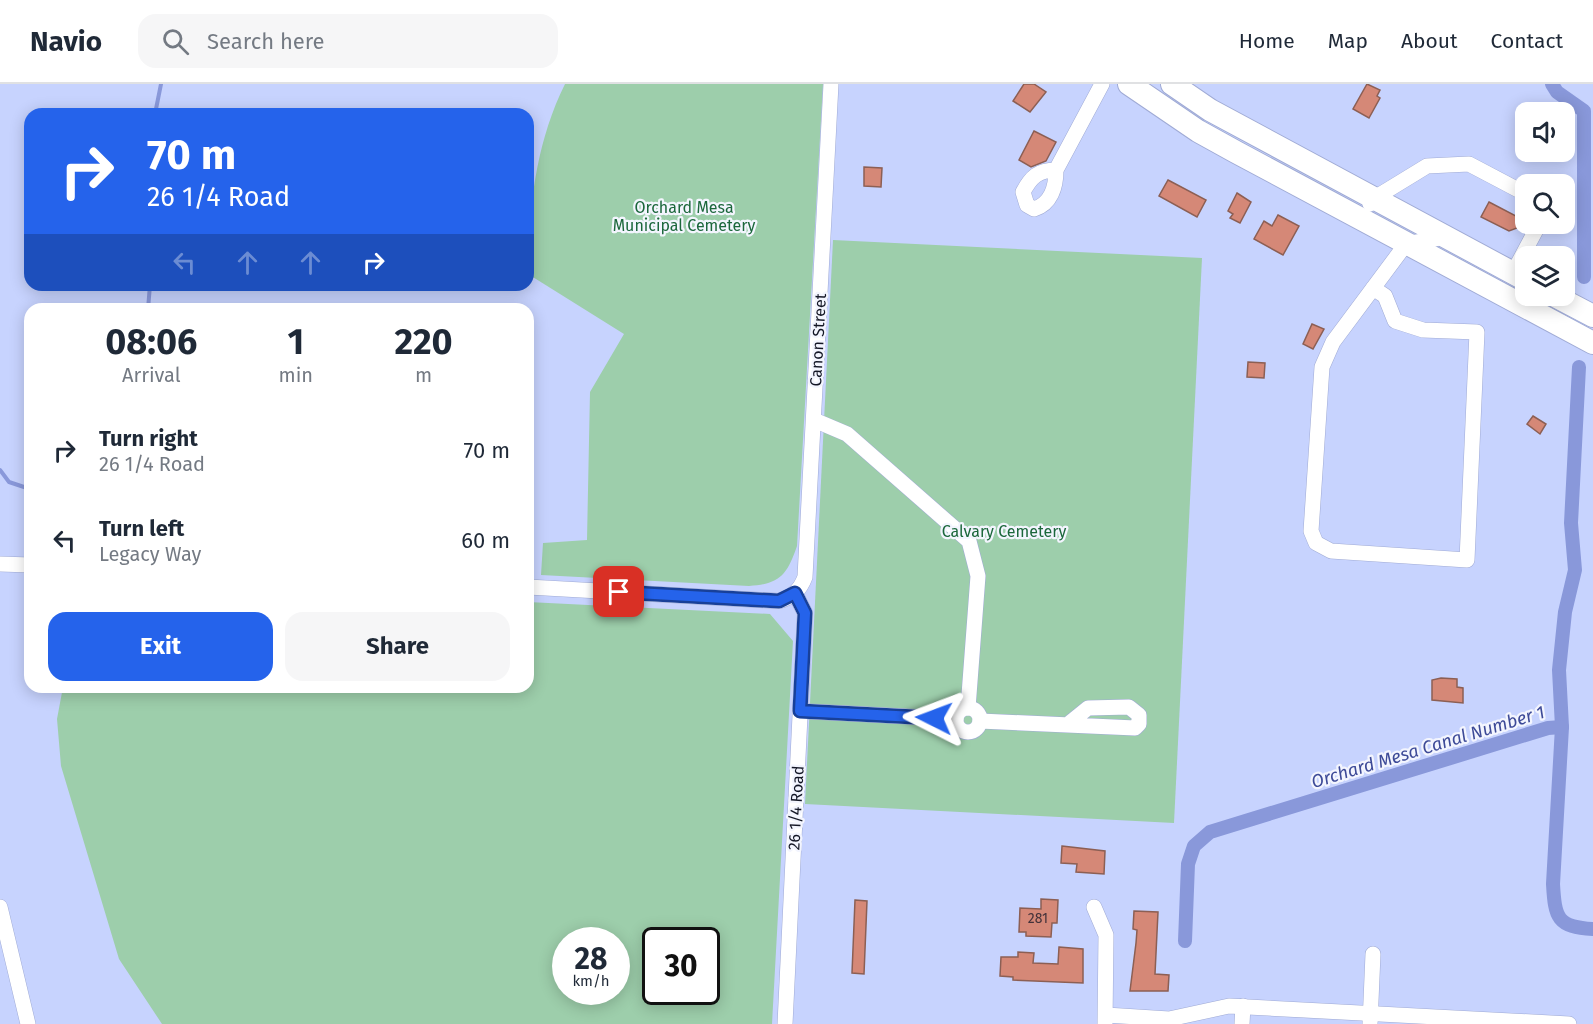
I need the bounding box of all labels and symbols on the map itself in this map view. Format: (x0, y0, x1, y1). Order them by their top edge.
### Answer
park label: Orchard Mesa Municipal Cemetery (613, 198, 755, 235)
street label: Canon Street (806, 293, 830, 387)
park label: Calvary Cemetery (942, 522, 1066, 541)
pin (593, 566, 644, 617)
position arrow (902, 686, 966, 750)
water label: Orchard Mesa Canal Number 1 (1309, 701, 1547, 793)
street label: 26 1/4 Road (784, 765, 808, 851)
house number: 281 (1028, 910, 1048, 927)
speed limit sign: 30 (642, 927, 720, 1005)

